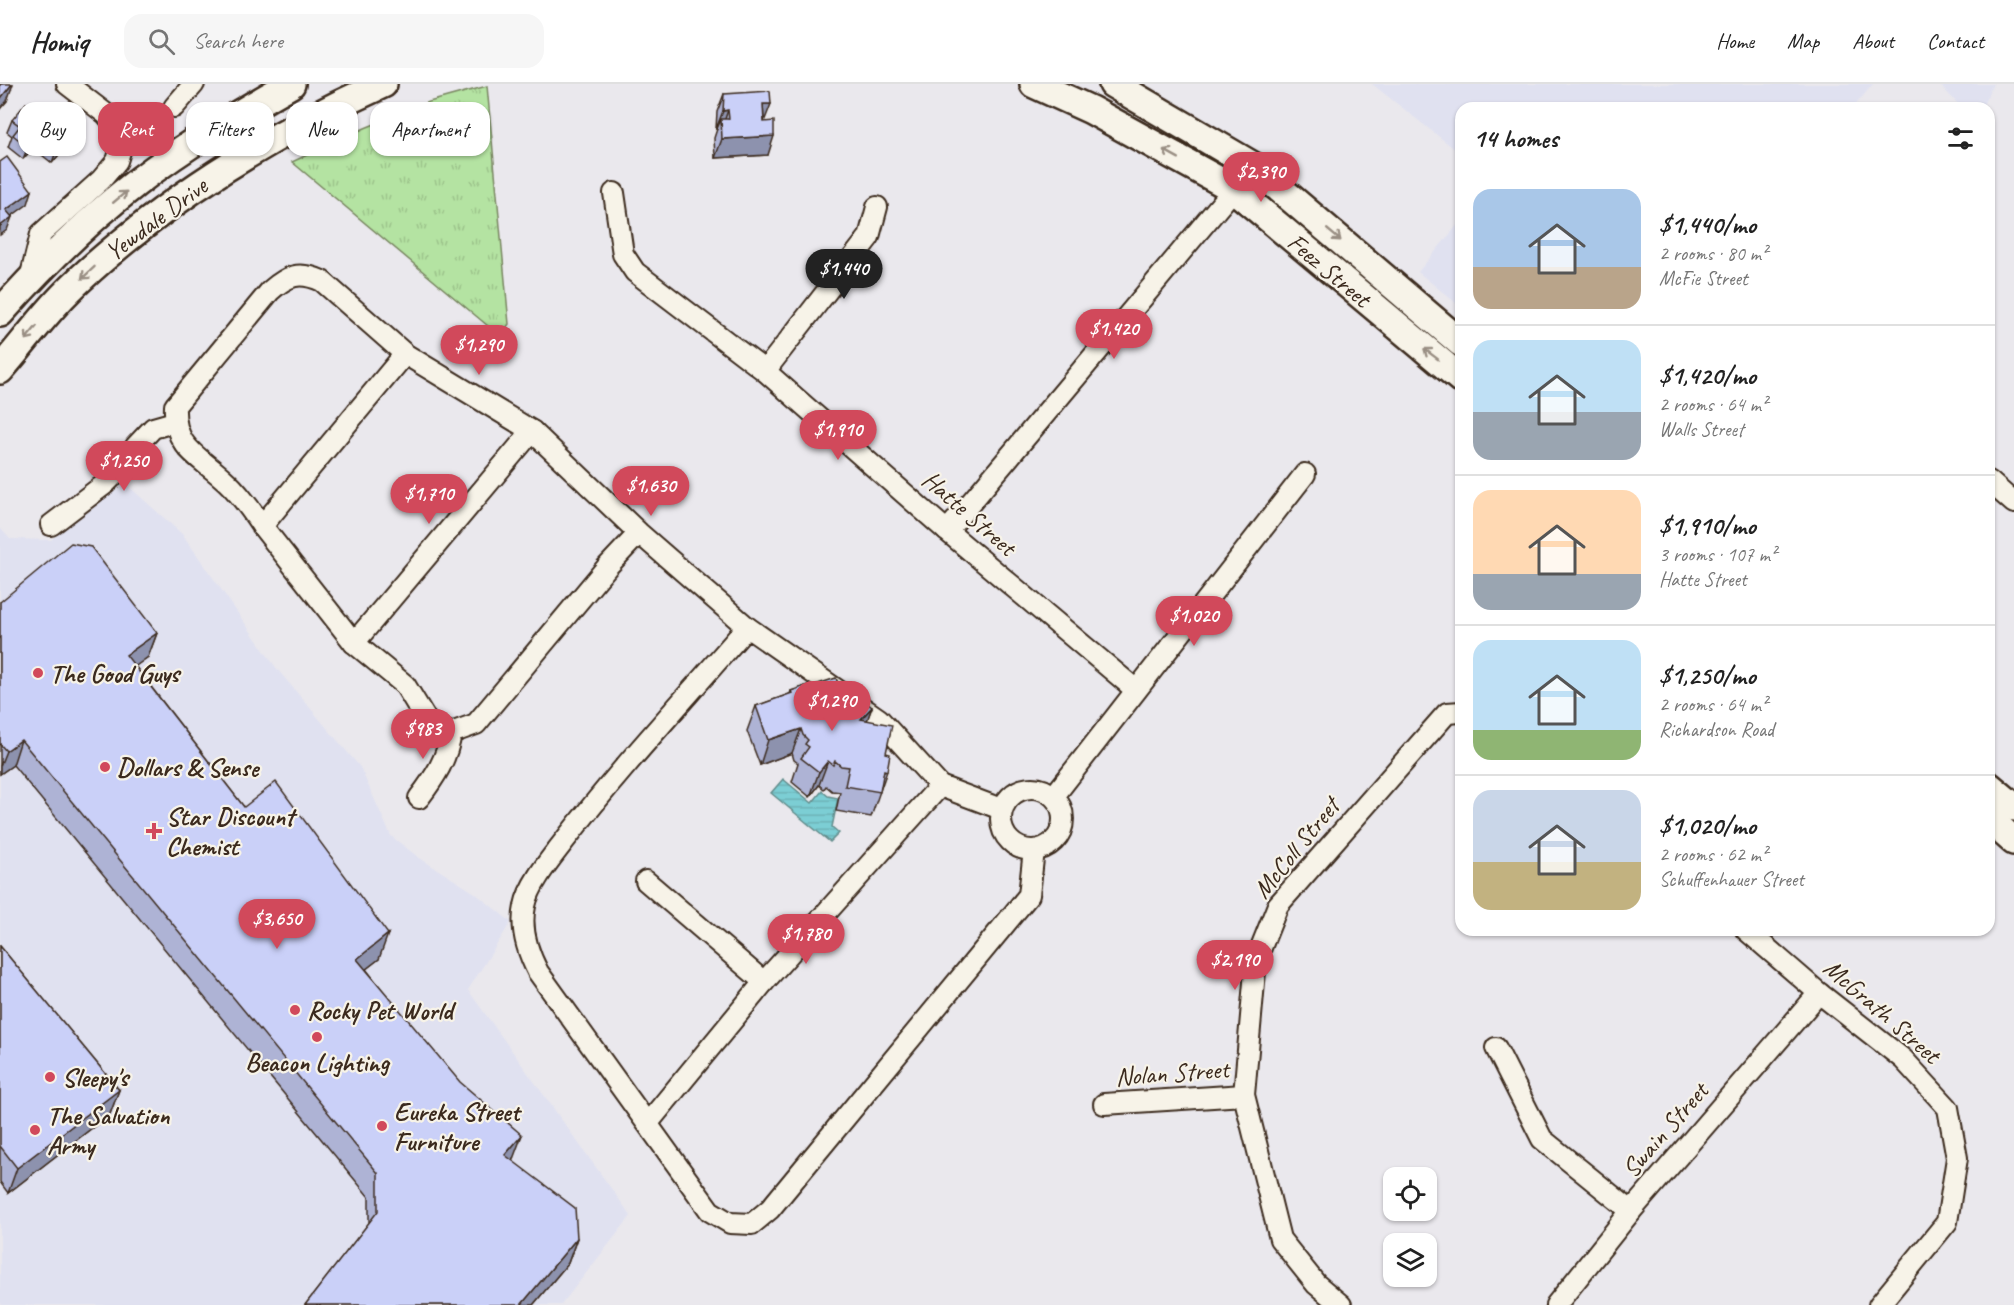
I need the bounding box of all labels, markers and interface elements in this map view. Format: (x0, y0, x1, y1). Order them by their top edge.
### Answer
search box (124, 14, 544, 68)
text: Homiq (30, 24, 88, 59)
icon: search (145, 25, 178, 58)
text: Search here (193, 27, 283, 55)
text: Home (1716, 28, 1754, 54)
text: Map (1787, 28, 1819, 54)
text: About (1852, 28, 1894, 54)
text: Contact (1927, 28, 1984, 54)
chip: Buy (18, 102, 86, 156)
chip: Rent (98, 102, 174, 156)
chip: Filters (186, 102, 274, 156)
chip: New (286, 102, 358, 156)
chip: Apartment (370, 102, 490, 156)
text: 14 homes (1473, 122, 1558, 155)
icon: filters (1944, 122, 1977, 155)
one-way arrow (1163, 148, 1180, 160)
pin: $2,390 (1212, 152, 1310, 203)
text: $2,390 (1237, 159, 1285, 184)
street label: Yewdale Drive (98, 169, 215, 268)
one-way arrow (111, 191, 127, 204)
text: $1,440/mo (1659, 208, 1756, 241)
icon: home (1521, 213, 1593, 285)
street label: Feez Street (1281, 226, 1379, 316)
one-way arrow (1326, 228, 1342, 241)
text: 2 rooms · 80 m² (1659, 241, 1767, 266)
pin: $1,440 (795, 249, 893, 300)
text: $1,440 (820, 256, 868, 281)
one-way arrow (80, 266, 95, 280)
text: McFie Street (1659, 266, 1748, 291)
pin: $1,420 (1065, 309, 1163, 360)
text: $1,420 (1090, 316, 1138, 341)
one-way arrow (24, 325, 38, 340)
pin: $1,290 (430, 325, 528, 376)
text: $1,290 (455, 332, 503, 357)
one-way arrow (1423, 348, 1439, 361)
text: $1,420/mo (1659, 359, 1756, 392)
icon: home (1521, 364, 1593, 436)
text: 2 rooms · 64 m² (1659, 392, 1767, 417)
pin: $1,910 (789, 410, 887, 461)
text: $1,910 (814, 417, 862, 442)
text: Walls Street (1659, 417, 1744, 442)
pin: $1,250 (75, 441, 173, 492)
text: $1,250 (100, 448, 148, 473)
street label: Hatte Street (915, 463, 1025, 564)
pin: $1,630 (602, 466, 700, 517)
text: $1,630 (626, 473, 676, 498)
pin: $1,710 (380, 474, 478, 525)
text: $1,710 (405, 481, 453, 506)
text: $1,910/mo (1659, 509, 1756, 542)
icon: home (1521, 514, 1593, 586)
text: 3 rooms · 107 m² (1659, 542, 1776, 567)
text: Hatte Street (1659, 567, 1747, 592)
pin: $1,020 (1145, 596, 1243, 647)
text: $1,020 (1170, 603, 1218, 628)
place label: The Good Guys (50, 657, 182, 690)
text: $1,250/mo (1659, 659, 1756, 692)
icon: home (1521, 664, 1593, 736)
marker: The Good Guys (31, 666, 45, 680)
pin: $1,290 (783, 681, 881, 732)
text: $1,290 (808, 688, 856, 713)
text: 2 rooms · 64 m² (1659, 692, 1767, 717)
pin: $983 (387, 709, 459, 760)
text: $983 (405, 716, 441, 741)
text: Richardson Road (1659, 717, 1774, 742)
place label: Dollars & Sense (117, 751, 261, 784)
marker: Dollars & Sense (98, 760, 112, 774)
street label: McColl Street (1245, 788, 1349, 905)
place label: Star Discount Chemist (166, 800, 298, 863)
text: $1,020/mo (1659, 809, 1756, 842)
icon: home (1521, 814, 1593, 886)
marker: Star Discount Chemist (147, 824, 161, 838)
text: 2 rooms · 62 m² (1659, 842, 1767, 867)
text: Schuffenhauer Street (1659, 867, 1804, 892)
pin: $3,650 (228, 899, 326, 950)
text: $3,650 (252, 906, 302, 931)
pin: $1,780 (757, 914, 855, 965)
text: $1,780 (782, 921, 830, 946)
pin: $2,190 (1186, 940, 1284, 991)
text: $2,190 (1211, 947, 1259, 972)
street label: McGrath Street (1817, 951, 1949, 1072)
place label: Rocky Pet World (307, 994, 457, 1027)
marker: Rocky Pet World (288, 1003, 302, 1017)
marker: Beacon Lighting (310, 1030, 324, 1044)
place label: Beacon Lighting (245, 1046, 391, 1079)
street label: Nolan Street (1114, 1052, 1232, 1093)
place label: Sleepy's (62, 1061, 131, 1094)
marker: Sleepy's (43, 1070, 57, 1084)
street label: Swain Street (1615, 1074, 1717, 1184)
place label: Eureka Street Furniture (394, 1095, 523, 1158)
place label: The Salvation Army (47, 1099, 171, 1162)
marker: Eureka Street Furniture (375, 1119, 389, 1133)
marker: The Salvation Army (28, 1123, 42, 1137)
map controls (1383, 1167, 1437, 1287)
button: locate (1383, 1167, 1437, 1221)
button: layers (1383, 1233, 1437, 1287)

